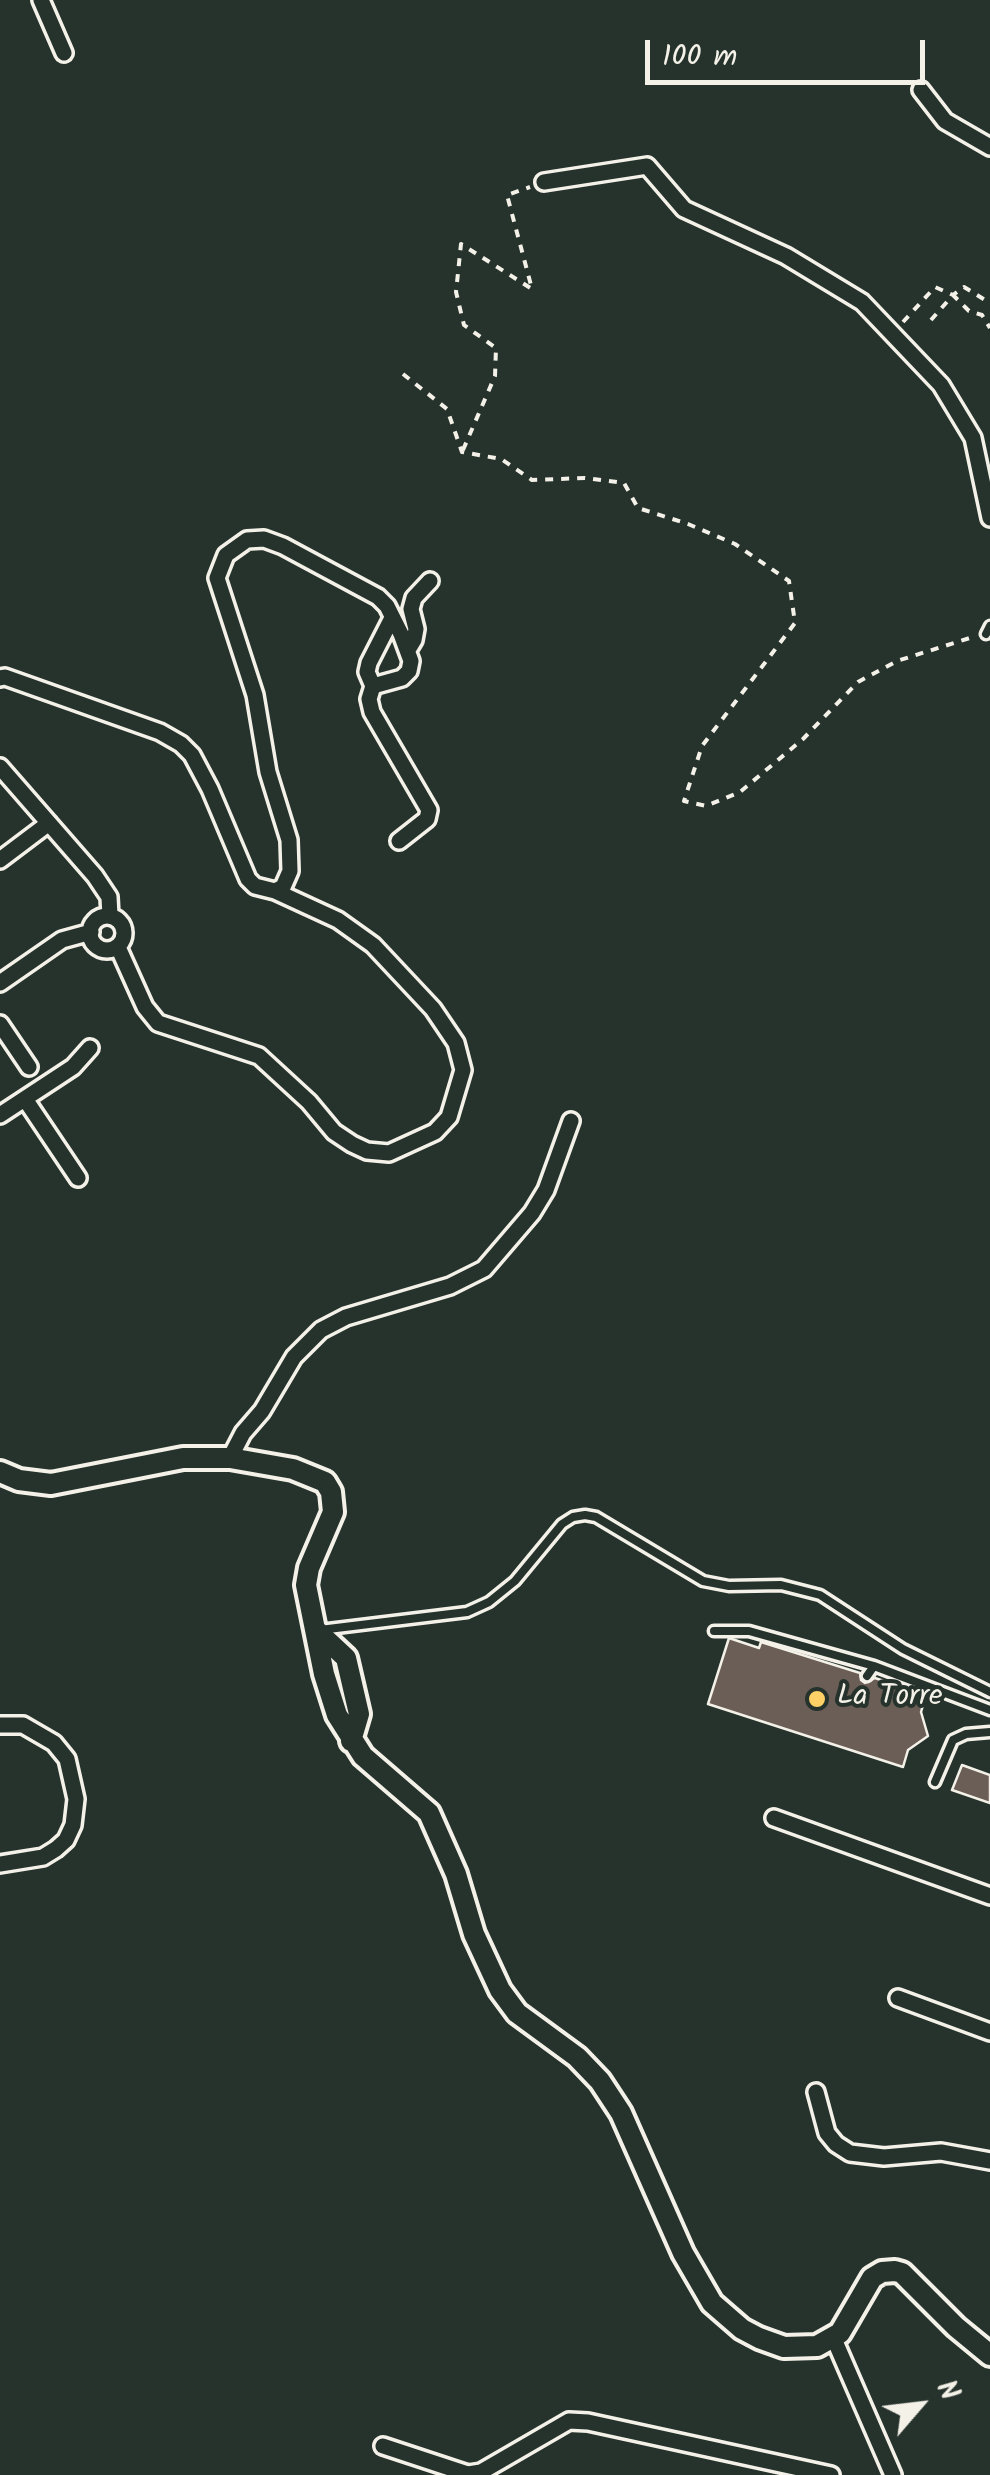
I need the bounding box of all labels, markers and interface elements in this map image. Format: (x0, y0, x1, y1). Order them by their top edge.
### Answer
scale bar (650, 20, 930, 82)
text: 100 m (662, 33, 737, 81)
place label: La Torre (837, 1681, 942, 1717)
marker: La Torre (806, 1688, 828, 1710)
north arrow (870, 2355, 970, 2455)
text: N (923, 2372, 971, 2409)

